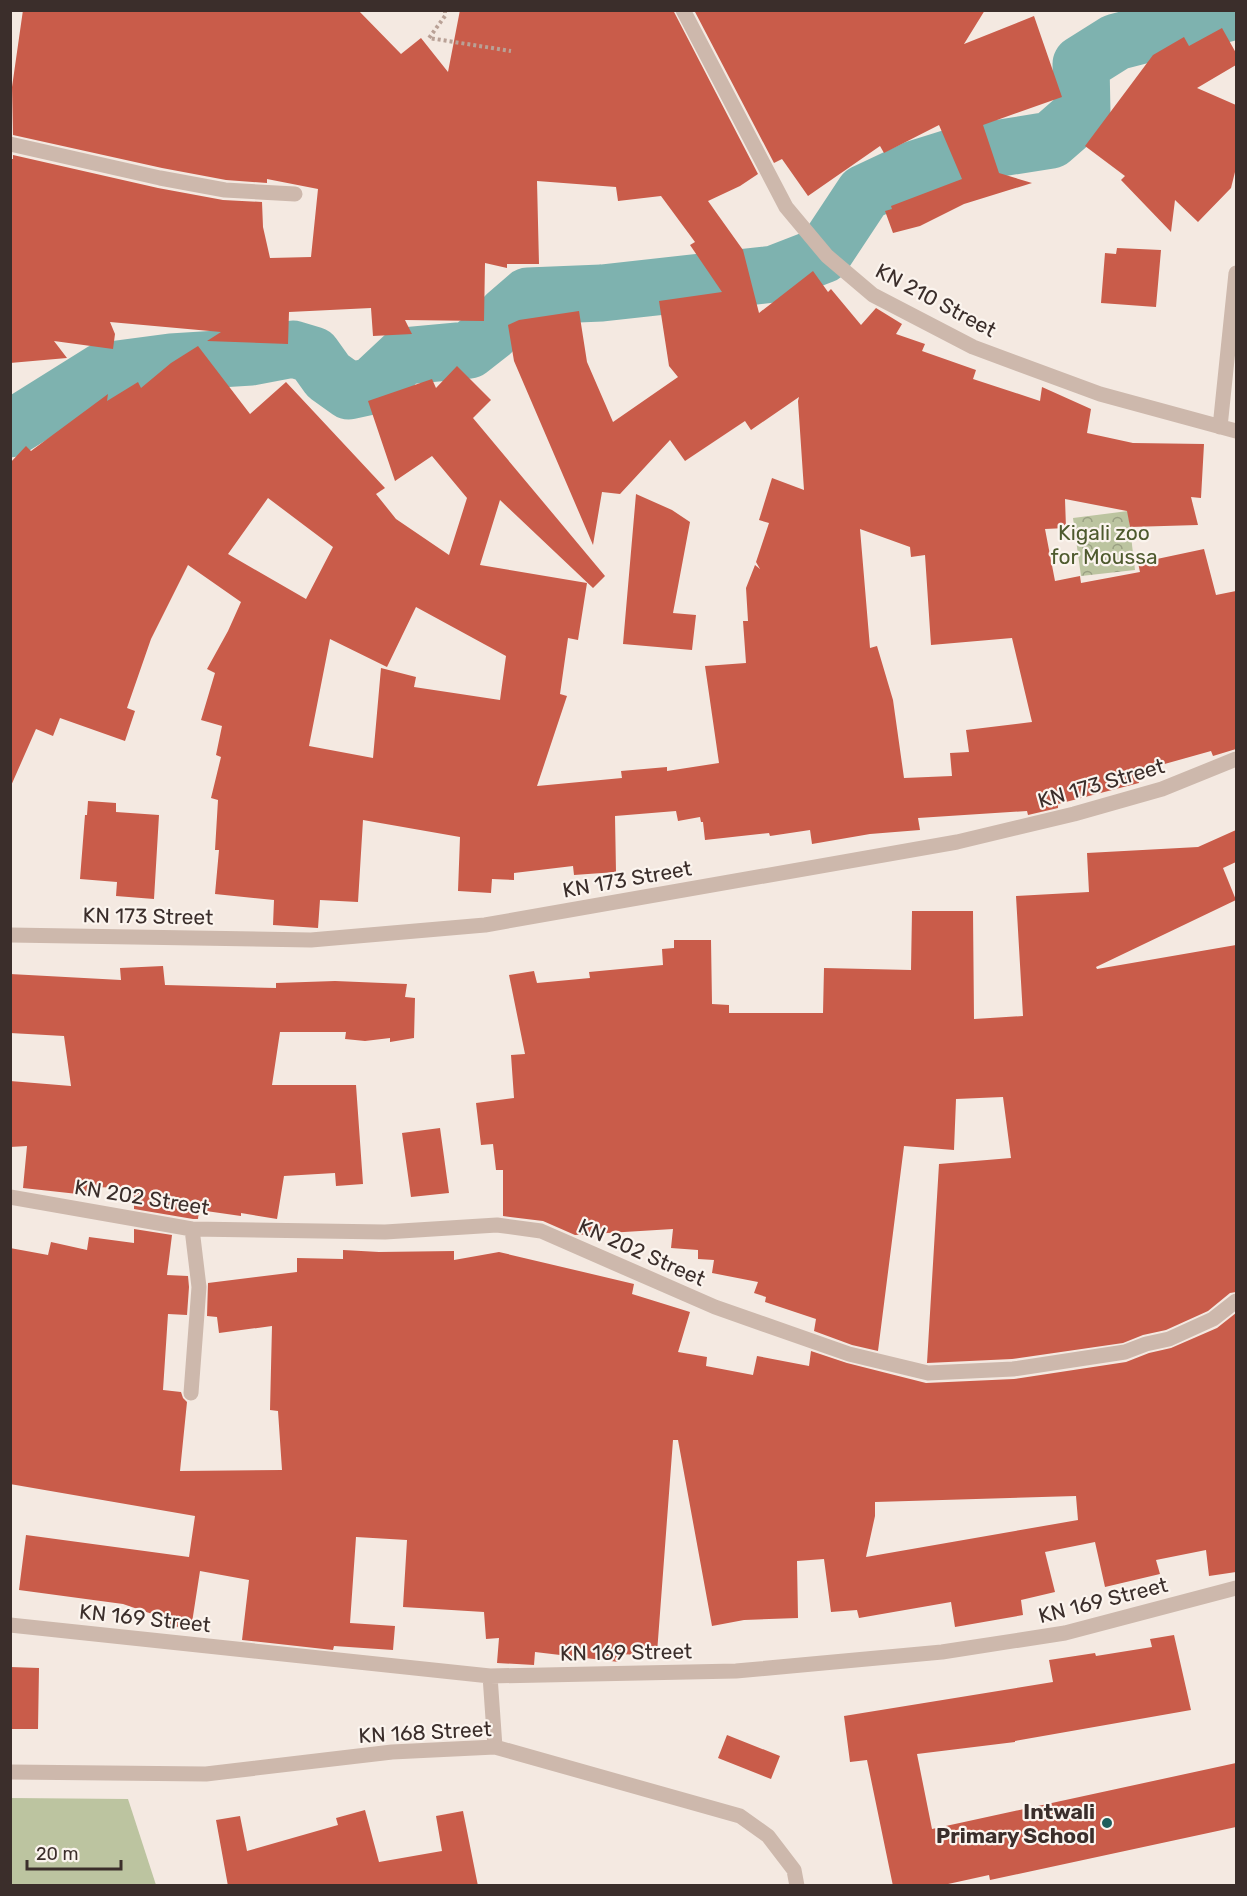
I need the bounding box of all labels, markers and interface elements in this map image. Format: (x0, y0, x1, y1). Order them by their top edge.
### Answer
street label: KN 210 Street (871, 258, 1001, 342)
park label: Kigali zoo for Moussa (1051, 520, 1157, 569)
street label: KN 173 Street (1035, 753, 1167, 813)
street label: KN 173 Street (561, 855, 693, 903)
street label: KN 173 Street (82, 902, 214, 930)
street label: KN 202 Street (73, 1174, 211, 1220)
street label: KN 202 Street (575, 1213, 709, 1291)
street label: KN 169 Street (1036, 1572, 1170, 1628)
street label: KN 169 Street (78, 1599, 212, 1637)
street label: KN 169 Street (560, 1638, 692, 1666)
street label: KN 168 Street (358, 1716, 492, 1748)
place label: Intwali Primary School (936, 1799, 1095, 1848)
marker: Intwali Primary School (1100, 1816, 1114, 1830)
scale bar (27, 1833, 122, 1871)
text: 20 m (36, 1843, 78, 1865)

